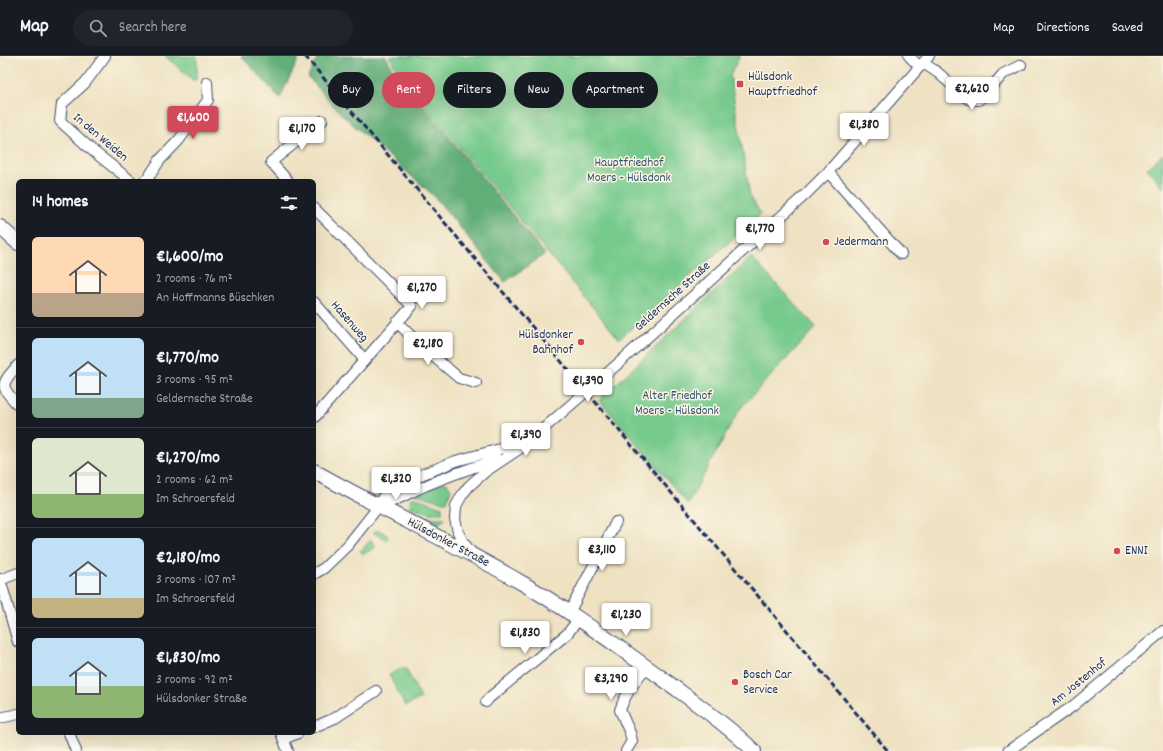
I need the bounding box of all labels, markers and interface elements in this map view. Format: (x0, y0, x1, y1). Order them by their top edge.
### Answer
search box (73, 10, 353, 46)
text: Map (20, 14, 49, 41)
icon: search (87, 17, 109, 39)
text: Search here (119, 17, 187, 39)
text: Map (993, 18, 1015, 38)
text: Directions (1037, 18, 1090, 38)
text: Saved (1112, 18, 1143, 38)
place label: Hülsdonk Hauptfriedhof (748, 68, 817, 102)
chip: Buy (328, 72, 374, 108)
chip: Rent (382, 72, 435, 108)
chip: Filters (443, 72, 506, 108)
chip: New (514, 72, 564, 108)
chip: Apartment (572, 72, 658, 108)
pin: €2,620 (939, 77, 1005, 111)
marker: Hülsdonk Hauptfriedhof (735, 79, 745, 89)
text: €2,620 (955, 80, 989, 99)
pin: €1,600 (160, 106, 226, 140)
street label: In den Weiden (68, 109, 132, 167)
text: €1,600 (176, 109, 210, 128)
pin: €1,380 (831, 113, 897, 147)
text: €1,380 (849, 116, 879, 135)
pin: €1,170 (269, 117, 335, 151)
text: €1,170 (288, 120, 316, 139)
park label: Hauptfriedhof Moers - Hülsdonk (587, 154, 671, 188)
text: 14 homes (32, 191, 88, 215)
icon: filters (278, 192, 300, 214)
pin: €1,770 (727, 217, 793, 251)
text: €1,770 (745, 220, 775, 239)
place label: Jedermann (834, 233, 888, 252)
marker: Jedermann (821, 237, 831, 247)
text: €1,600/mo (156, 246, 223, 270)
icon: home (64, 253, 112, 301)
street label: Geldernsche Straße (631, 257, 715, 336)
text: 2 rooms · 76 m² (156, 270, 232, 289)
pin: €1,270 (389, 276, 455, 310)
text: €1,270 (407, 279, 437, 298)
text: An Hoffmanns Büschken (156, 289, 274, 308)
street label: Hasenweg (326, 297, 373, 347)
place label: Hülsdonker Bahnhof (518, 326, 573, 360)
pin: €2,180 (395, 332, 461, 366)
text: €2,180 (413, 335, 443, 354)
marker: Hülsdonker Bahnhof (576, 337, 586, 347)
text: €1,770/mo (156, 347, 219, 371)
icon: home (64, 354, 112, 402)
pin: €1,390 (555, 369, 621, 403)
text: 3 rooms · 95 m² (156, 371, 233, 390)
text: €1,390 (572, 372, 604, 391)
park label: Alter Friedhof Moers - Hülsdonk (635, 387, 719, 421)
text: Geldernsche Straße (156, 390, 253, 409)
pin: €1,390 (493, 423, 559, 457)
text: €1,390 (510, 426, 542, 445)
text: €1,270/mo (156, 447, 220, 471)
icon: home (64, 454, 112, 502)
pin: €1,320 (363, 467, 429, 501)
text: €1,320 (380, 470, 412, 489)
text: 2 rooms · 62 m² (156, 471, 233, 490)
text: Im Schroersfeld (156, 490, 235, 509)
street label: Hülsdonker Straße (403, 513, 493, 573)
pin: €3,110 (569, 538, 635, 572)
text: €3,110 (588, 541, 616, 560)
place label: ENNI (1125, 542, 1148, 561)
marker: ENNI (1112, 546, 1122, 556)
text: €2,180/mo (156, 547, 220, 571)
icon: home (64, 554, 112, 602)
text: 3 rooms · 107 m² (156, 571, 236, 590)
text: Im Schroersfeld (156, 590, 235, 609)
pin: €1,230 (593, 603, 659, 637)
text: €1,230 (610, 606, 642, 625)
pin: €1,830 (492, 621, 558, 655)
text: €1,830 (510, 624, 540, 643)
text: €1,830/mo (156, 647, 220, 671)
icon: home (64, 654, 112, 702)
street label: Am Jostenhof (1047, 654, 1112, 712)
place label: Bosch Car Service (743, 666, 792, 700)
pin: €3,290 (578, 667, 644, 701)
text: €3,290 (594, 670, 628, 689)
text: 3 rooms · 92 m² (156, 671, 233, 690)
marker: Bosch Car Service (730, 677, 740, 687)
text: Hülsdonker Straße (156, 690, 247, 709)

